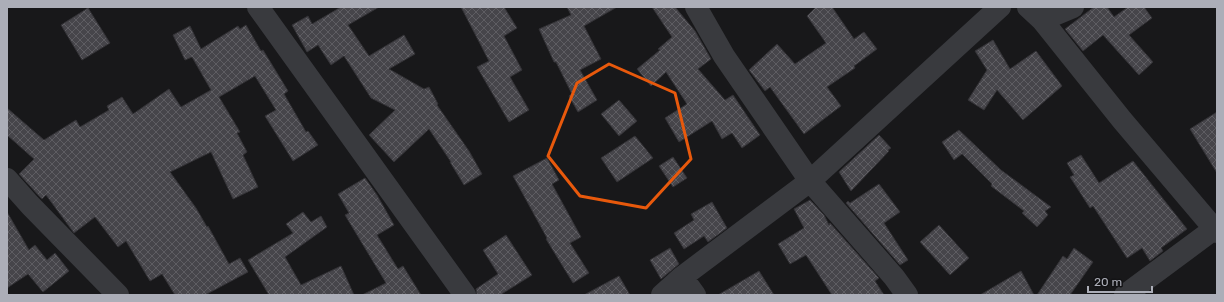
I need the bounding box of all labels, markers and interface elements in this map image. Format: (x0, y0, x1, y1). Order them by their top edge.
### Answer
scale bar (1088, 268, 1152, 294)
text: 20 m (1094, 275, 1122, 289)

